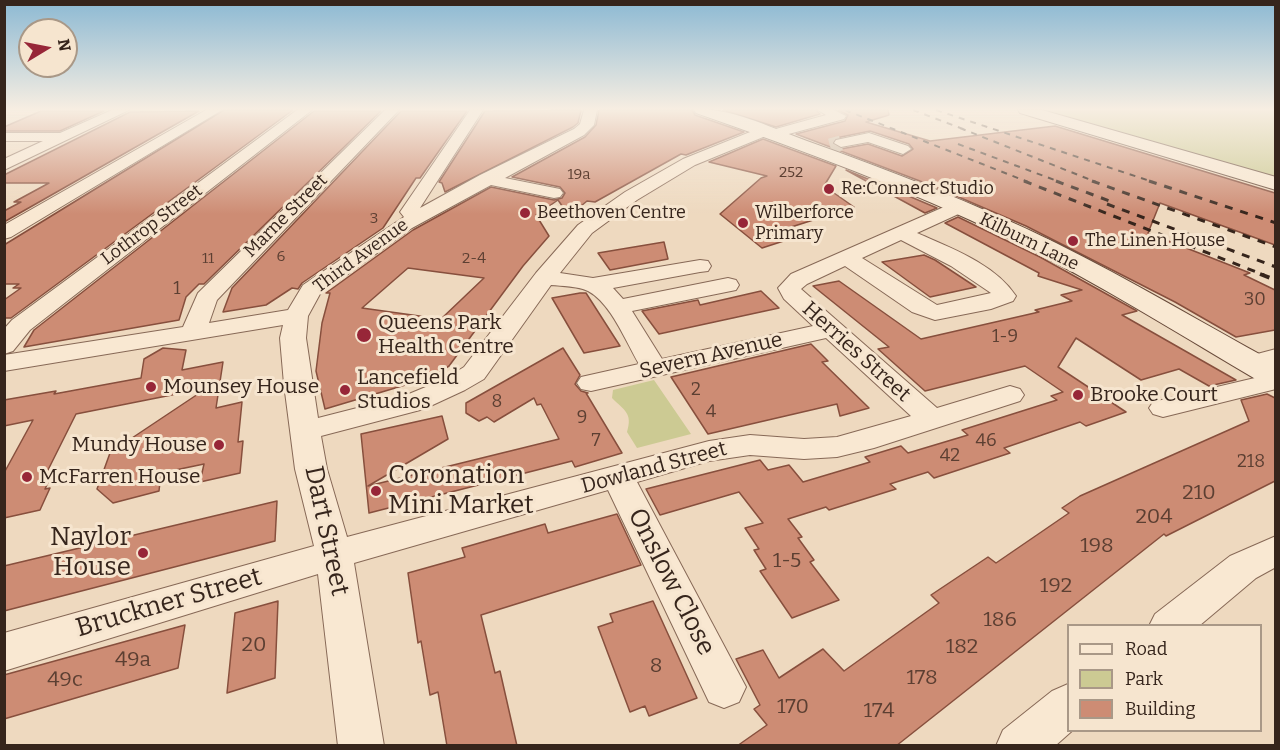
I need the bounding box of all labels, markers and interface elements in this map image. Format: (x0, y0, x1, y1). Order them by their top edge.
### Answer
north arrow (18, 18, 78, 78)
text: N (54, 37, 75, 53)
house number: 252 (779, 164, 803, 182)
house number: 19a (567, 166, 591, 184)
street label: Marne Street (240, 170, 332, 262)
place label: Re:Connect Studio (841, 178, 994, 200)
street label: Lothrop Street (97, 180, 207, 270)
marker: Re:Connect Studio (822, 182, 836, 196)
place label: Beethoven Centre (537, 202, 686, 224)
place label: Wilberforce Primary (755, 202, 854, 244)
marker: Beethoven Centre (518, 206, 532, 220)
street label: Kilburn Lane (976, 209, 1082, 275)
house number: 3 (370, 210, 378, 228)
street label: Third Avenue (309, 214, 413, 298)
marker: Wilberforce Primary (736, 216, 750, 230)
place label: The Linen House (1085, 230, 1225, 252)
marker: The Linen House (1066, 234, 1080, 248)
house number: 6 (277, 248, 285, 266)
house number: 11 (202, 250, 214, 268)
house number: 2-4 (462, 250, 486, 268)
house number: 1 (173, 278, 181, 300)
house number: 30 (1244, 289, 1266, 311)
street label: Herries Street (797, 297, 915, 407)
place label: Queens Park Health Centre (378, 310, 514, 360)
marker: Queens Park Health Centre (355, 326, 373, 344)
house number: 1-9 (992, 326, 1018, 348)
street label: Severn Avenue (637, 327, 785, 385)
place label: Lancefield Studios (357, 365, 459, 415)
place label: Mounsey House (163, 374, 319, 400)
house number: 2 (691, 379, 701, 401)
marker: Mounsey House (144, 380, 158, 394)
place label: Brooke Court (1090, 382, 1218, 408)
marker: Lancefield Studios (338, 383, 352, 397)
marker: Brooke Court (1071, 388, 1085, 402)
house number: 8 (492, 391, 502, 413)
house number: 4 (706, 401, 716, 423)
house number: 9 (577, 407, 587, 429)
house number: 7 (591, 430, 601, 452)
house number: 46 (975, 430, 997, 452)
place label: Mundy House (72, 432, 207, 458)
street label: Dowland Street (578, 436, 730, 500)
marker: Mundy House (212, 438, 226, 452)
house number: 42 (940, 445, 960, 467)
house number: 218 (1237, 451, 1265, 473)
place label: Coronation Mini Market (388, 460, 534, 522)
street label: Dart Street (297, 463, 355, 599)
place label: McFarren House (39, 464, 201, 490)
marker: McFarren House (20, 470, 34, 484)
house number: 210 (1182, 480, 1216, 506)
marker: Coronation Mini Market (369, 484, 383, 498)
street label: Onslow Close (621, 503, 721, 661)
house number: 204 (1135, 504, 1173, 530)
place label: Naylor House (50, 522, 131, 584)
house number: 198 (1080, 533, 1114, 559)
marker: Naylor House (136, 546, 150, 560)
house number: 1-5 (773, 548, 801, 574)
street label: Bruckner Street (73, 562, 265, 644)
house number: 192 (1040, 573, 1072, 599)
house number: 186 (983, 607, 1017, 633)
legend (1067, 624, 1262, 732)
house number: 20 (242, 632, 266, 658)
house number: 182 (946, 634, 978, 660)
text: Road (1125, 638, 1167, 660)
house number: 49a (115, 647, 151, 673)
house number: 8 (650, 653, 662, 679)
house number: 178 (906, 665, 938, 691)
house number: 49c (47, 667, 83, 693)
text: Park (1125, 668, 1163, 690)
house number: 170 (777, 694, 809, 720)
house number: 174 (864, 698, 894, 724)
text: Building (1125, 698, 1196, 720)

